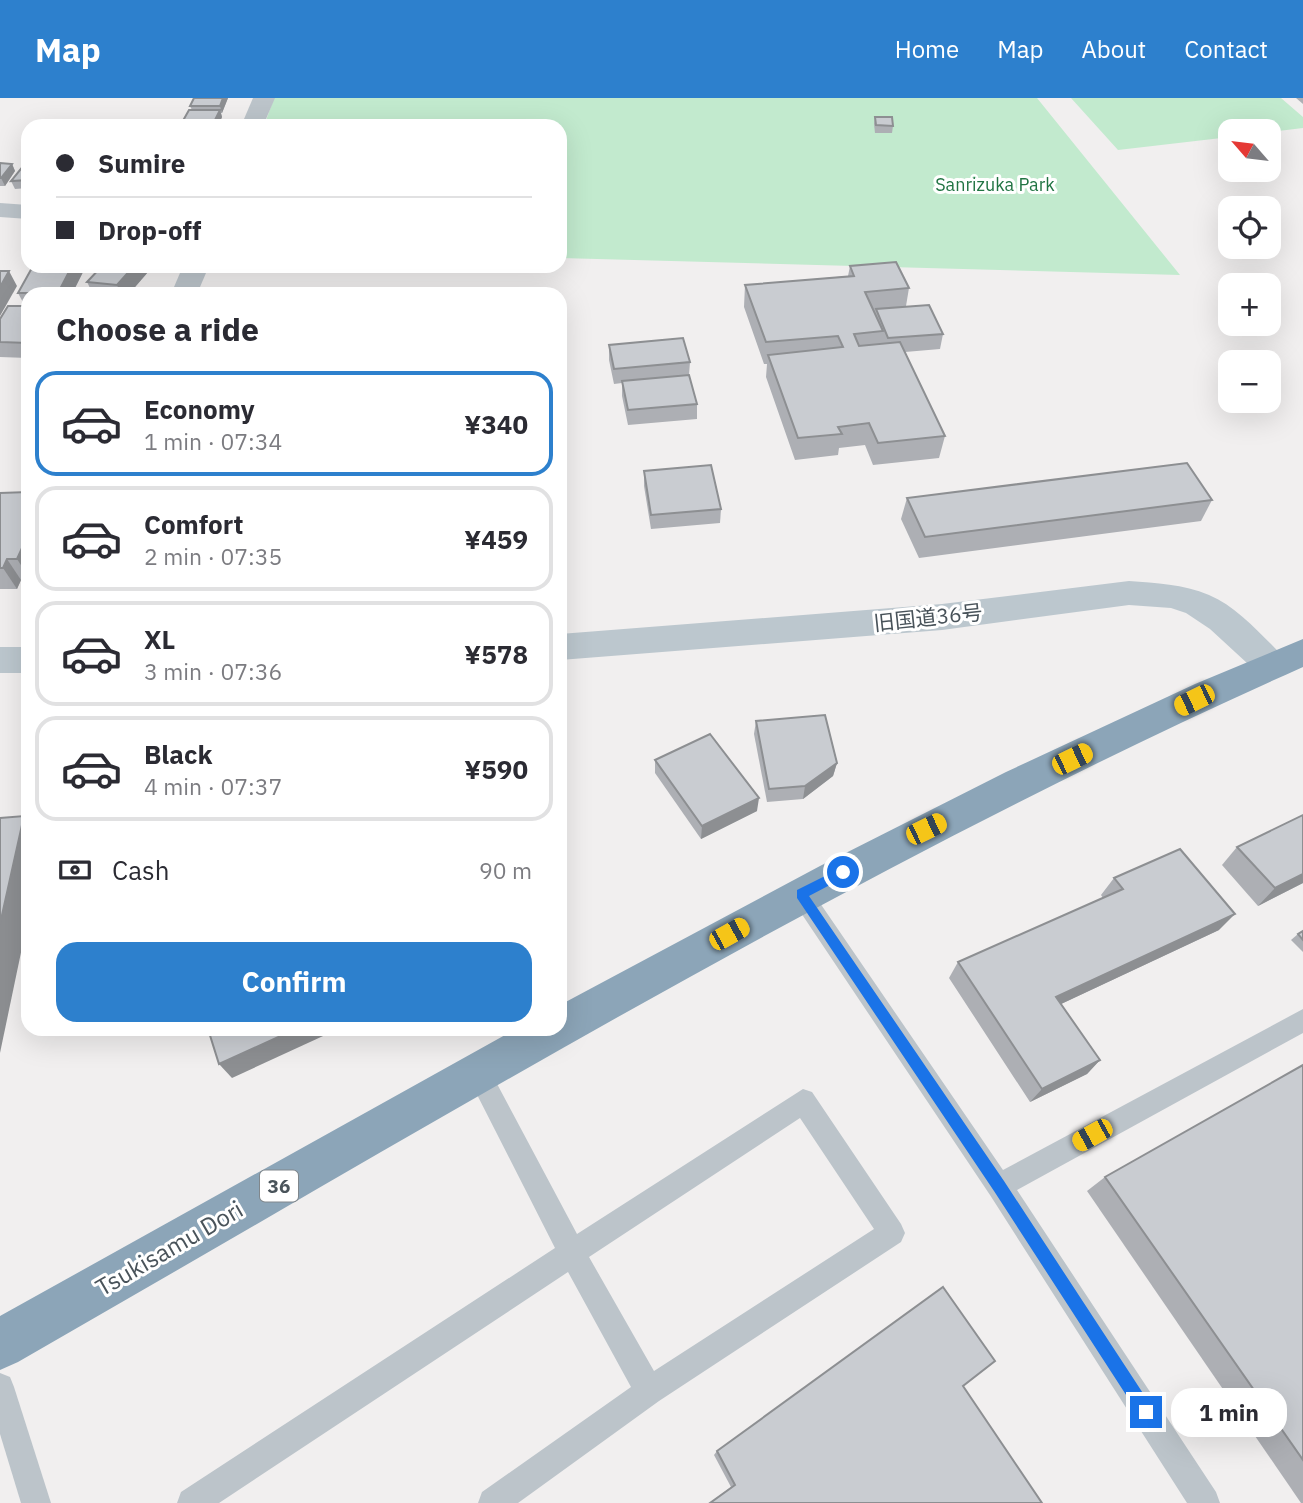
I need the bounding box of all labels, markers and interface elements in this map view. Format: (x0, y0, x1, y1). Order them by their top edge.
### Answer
text: Map (35, 28, 101, 71)
text: Home (895, 33, 959, 65)
text: Map (997, 33, 1043, 65)
text: About (1081, 33, 1146, 65)
text: Contact (1184, 33, 1268, 65)
north arrow (1218, 119, 1281, 182)
map controls (1218, 119, 1281, 413)
text: Sumire (98, 146, 185, 180)
park label: Sanrizuka Park (935, 173, 1055, 196)
button: locate (1218, 196, 1281, 259)
text: Drop-off (98, 213, 201, 247)
button: + (1218, 273, 1281, 336)
text: Choose a ride (56, 308, 259, 350)
button: − (1218, 350, 1281, 413)
icon: car (60, 392, 123, 455)
text: Economy (144, 392, 255, 426)
text: ¥340 (464, 407, 528, 441)
text: 1 min · 07:34 (144, 426, 282, 456)
icon: car (60, 507, 123, 570)
text: Comfort (144, 507, 243, 541)
text: ¥459 (464, 522, 528, 556)
text: 2 min · 07:35 (144, 541, 282, 571)
street label: 旧国道36号 (872, 597, 984, 637)
icon: car (60, 622, 123, 685)
text: XL (144, 622, 175, 656)
text: ¥578 (464, 637, 528, 671)
text: 3 min · 07:36 (144, 656, 282, 686)
car (1171, 681, 1218, 719)
icon: car (60, 737, 123, 800)
text: Black (144, 737, 212, 771)
car (1049, 740, 1096, 778)
text: ¥590 (464, 752, 528, 786)
text: 4 min · 07:37 (144, 771, 282, 801)
car (903, 810, 950, 848)
icon: cash (56, 851, 94, 889)
text: Cash (112, 853, 169, 887)
text: 90 m (479, 855, 532, 885)
route start (827, 856, 859, 888)
car (706, 915, 753, 953)
button: Confirm (56, 942, 532, 1022)
car (1069, 1116, 1116, 1154)
road number: 36 (260, 1170, 298, 1202)
street label: Tsukisamu Dori (89, 1193, 249, 1303)
callout: 1 min (1170, 1388, 1286, 1436)
route end (1130, 1396, 1162, 1428)
text: 1 min (1199, 1397, 1259, 1427)

